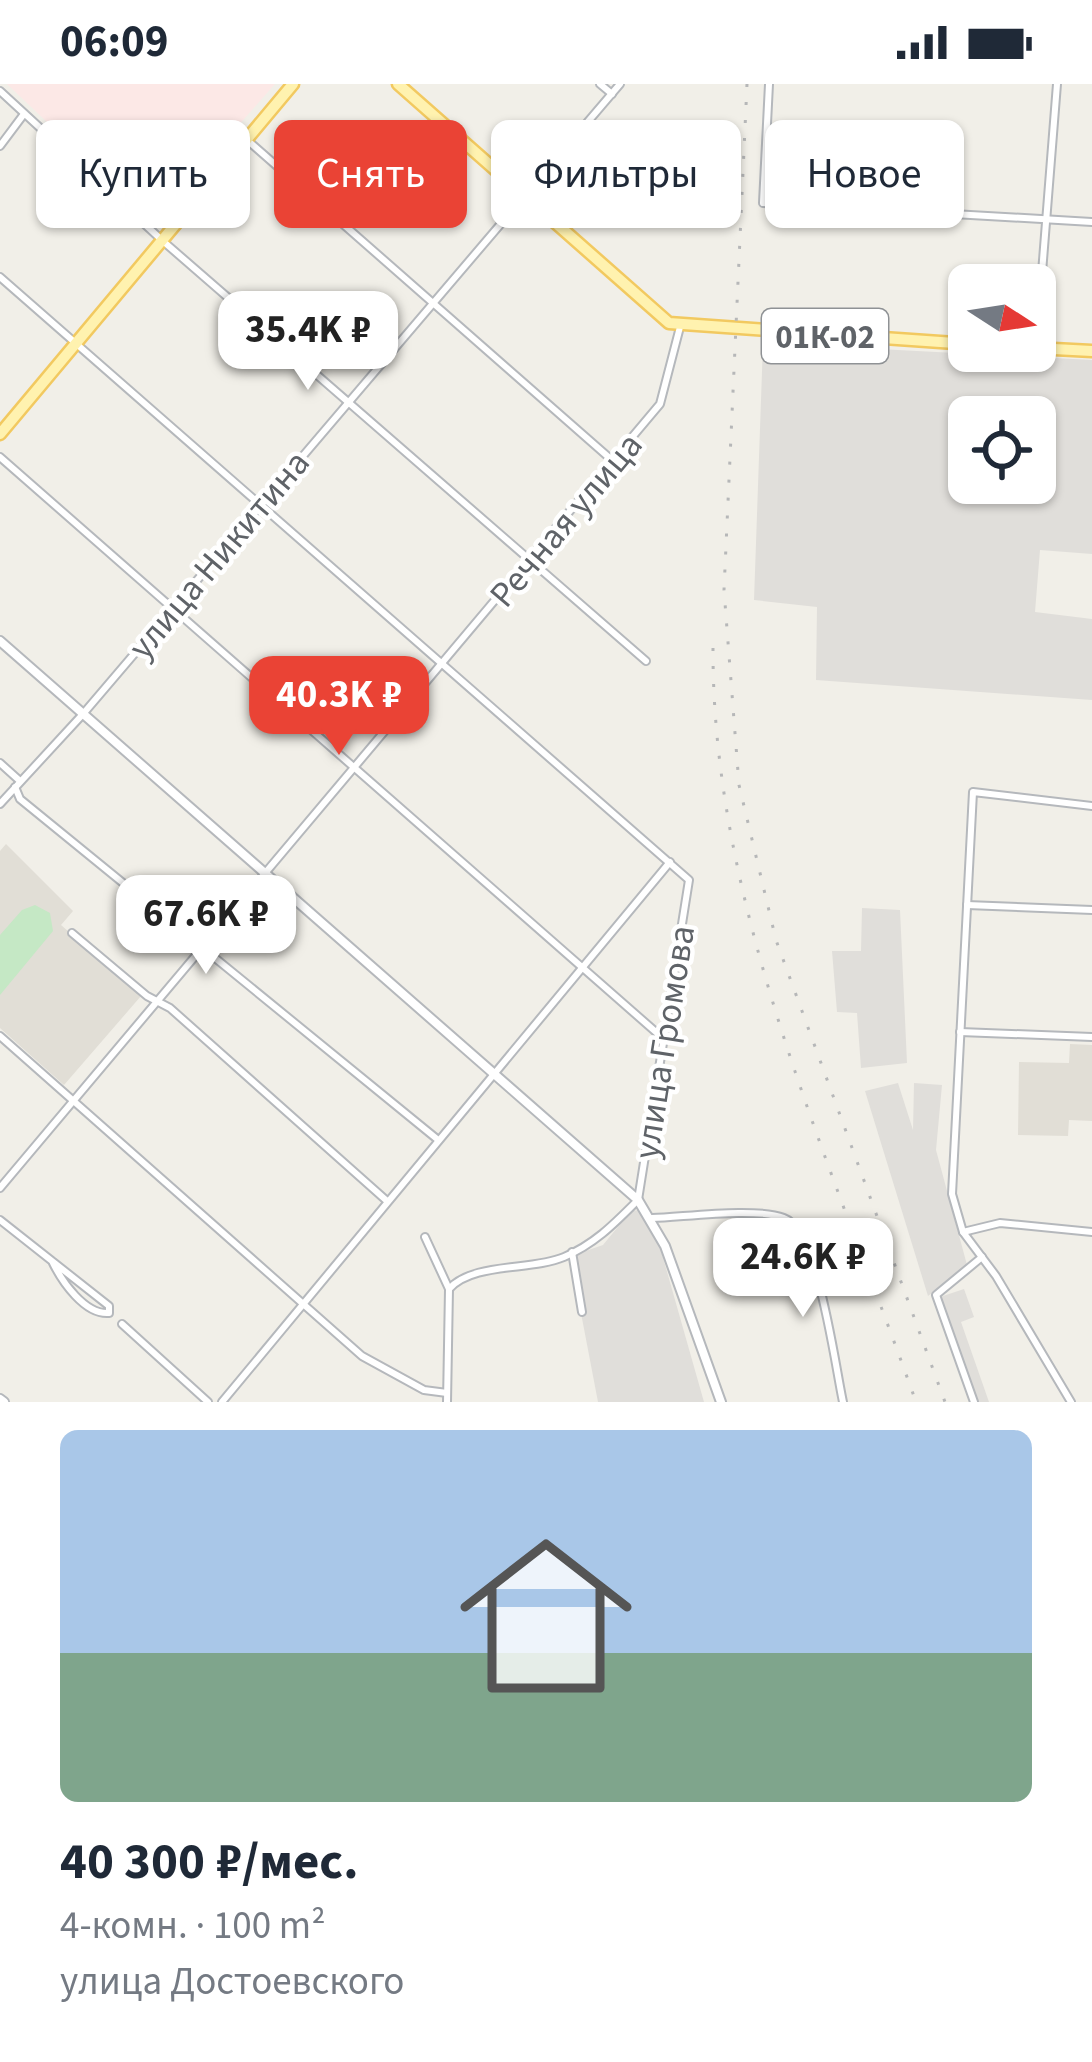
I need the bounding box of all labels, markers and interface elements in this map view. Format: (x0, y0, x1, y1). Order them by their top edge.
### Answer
text: 06:09 (60, 10, 169, 74)
chip: Купить (36, 120, 250, 228)
chip: Снять (274, 120, 467, 228)
chip: Фильтры (491, 120, 741, 228)
chip: Новое (765, 120, 964, 228)
north arrow (948, 264, 1056, 372)
map controls (948, 264, 1056, 504)
pin: 35.4K ₽ (197, 291, 419, 393)
text: 35.4K ₽ (245, 302, 371, 358)
road number: 01К-02 (762, 309, 888, 363)
button: locate (948, 396, 1056, 504)
street label: Речная улица (478, 421, 655, 618)
street label: улица Никитина (116, 439, 322, 670)
pin: 40.3K ₽ (228, 656, 450, 758)
text: 40.3K ₽ (276, 667, 402, 723)
pin: 67.6K ₽ (95, 875, 317, 977)
text: 67.6K ₽ (143, 886, 269, 942)
street label: улица Громова (621, 922, 708, 1163)
pin: 24.6K ₽ (692, 1218, 914, 1320)
text: 24.6K ₽ (740, 1229, 866, 1285)
icon: home (438, 1508, 654, 1724)
text: 40 300 ₽/мес. (60, 1826, 358, 1898)
text: 4-комн. · 100 m² (60, 1898, 326, 1954)
text: улица Достоевского (60, 1954, 405, 2010)

